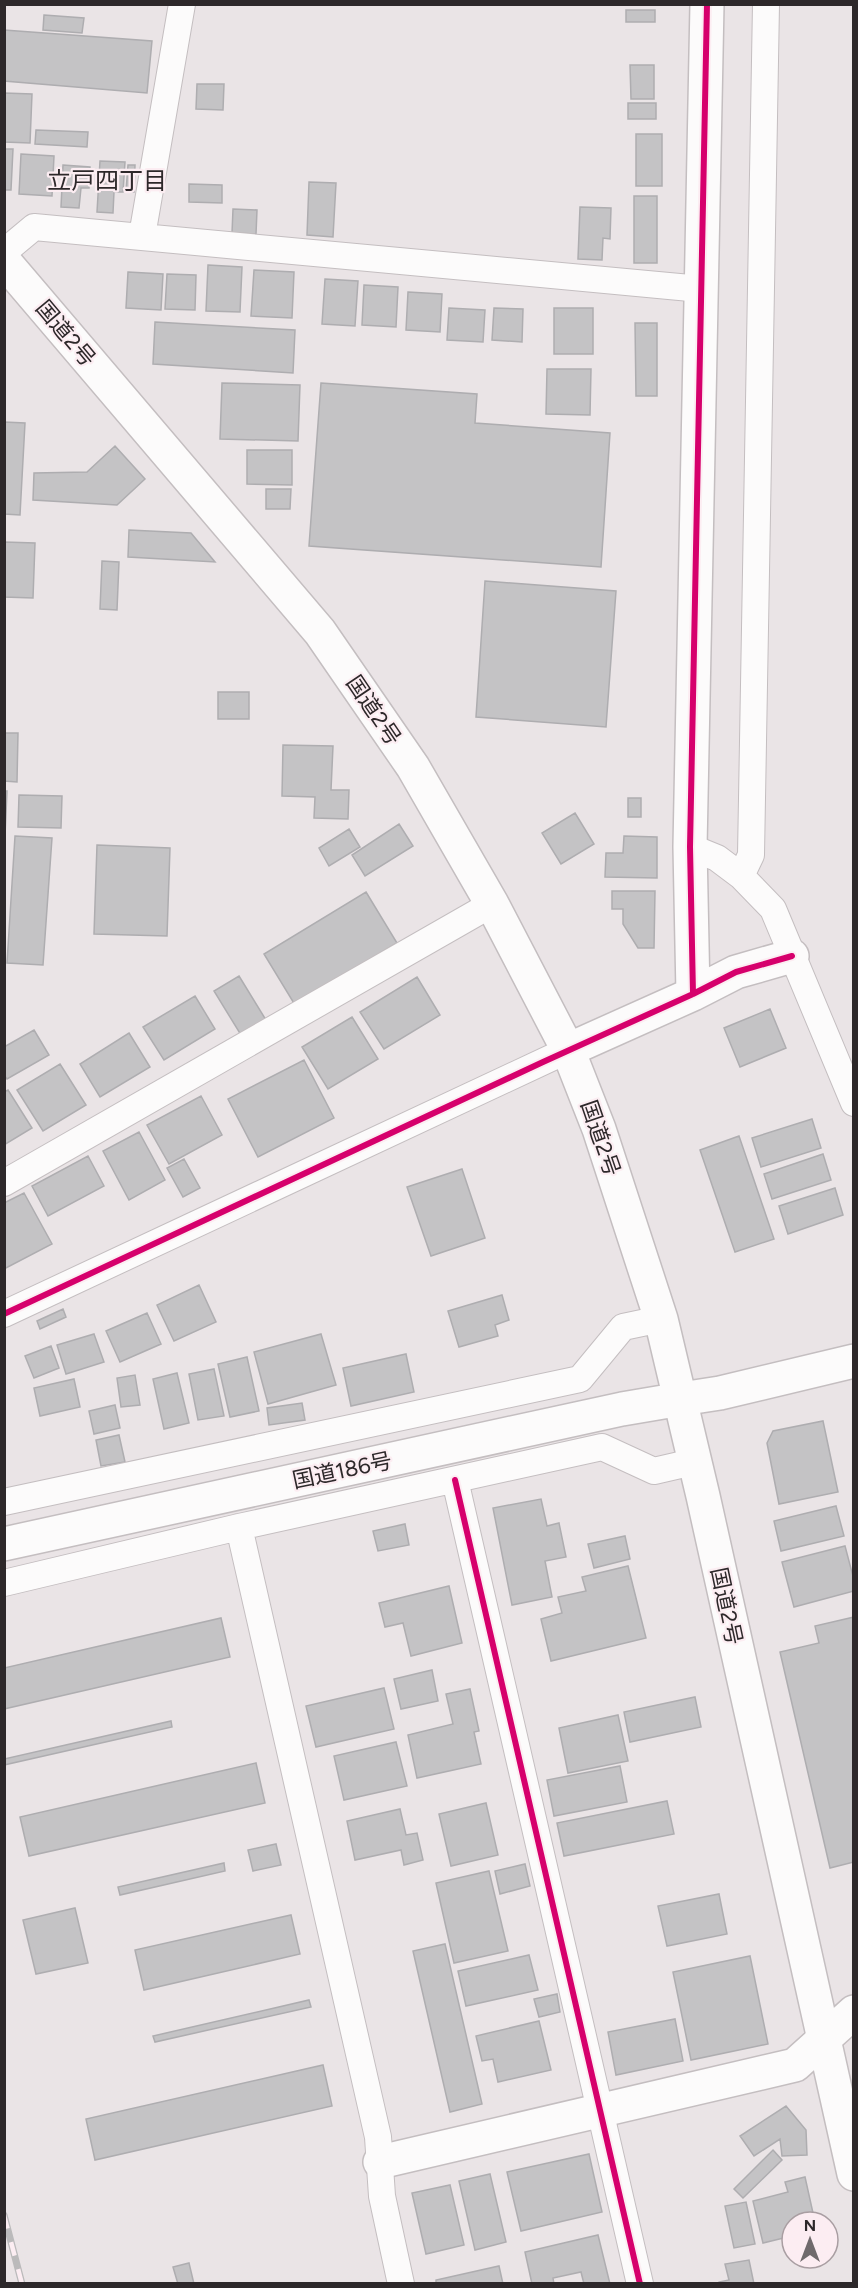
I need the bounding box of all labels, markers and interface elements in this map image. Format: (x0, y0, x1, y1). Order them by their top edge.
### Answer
district label: 立戸四丁目 (47, 166, 167, 195)
street label: 国道2号 (30, 295, 101, 372)
street label: 国道2号 (340, 670, 407, 750)
street label: 国道2号 (575, 1097, 626, 1180)
street label: 国道186号 (290, 1447, 394, 1494)
street label: 国道2号 (705, 1565, 748, 1647)
north arrow (780, 2210, 840, 2270)
text: N (804, 2216, 816, 2235)

